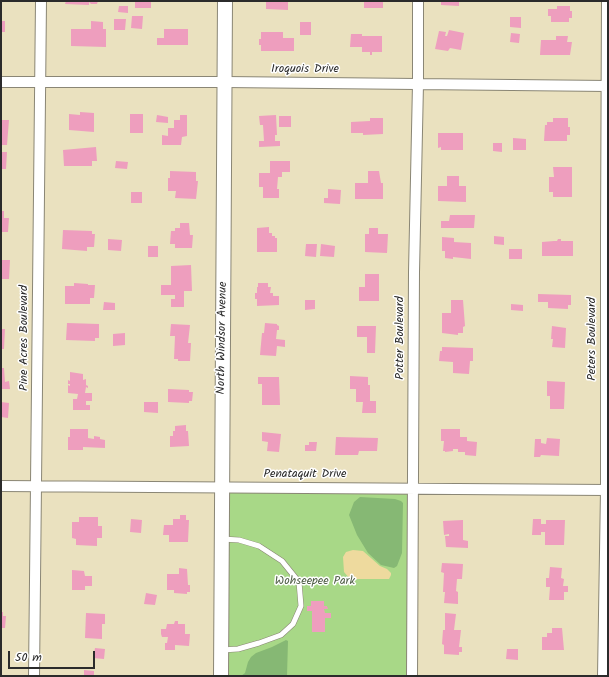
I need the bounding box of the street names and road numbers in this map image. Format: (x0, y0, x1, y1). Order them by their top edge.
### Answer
street label: Iroquois Drive (271, 63, 339, 77)
street label: North Windsor Avenue (215, 282, 231, 394)
street label: Pine Acres Boulevard (18, 285, 32, 391)
street label: Potter Boulevard (394, 296, 408, 380)
street label: Peters Boulevard (586, 297, 600, 381)
street label: Penataquit Drive (263, 468, 347, 482)

